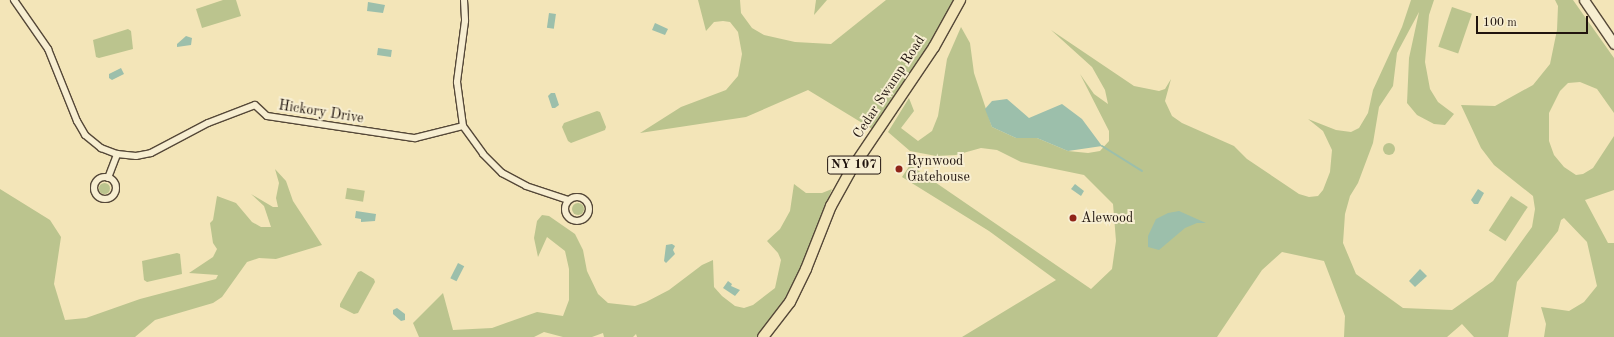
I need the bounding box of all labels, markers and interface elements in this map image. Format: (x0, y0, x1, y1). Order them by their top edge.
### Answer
scale bar (1478, 8, 1590, 34)
text: 100 m (1483, 17, 1517, 29)
street label: Cedar Swamp Road (849, 32, 929, 142)
street label: Hickory Drive (277, 97, 365, 127)
place label: Rynwood Gatehouse (907, 153, 970, 186)
road number: NY 107 (827, 154, 881, 176)
marker: Rynwood Gatehouse (894, 164, 904, 174)
place label: Alewood (1081, 210, 1133, 226)
marker: Alewood (1068, 213, 1078, 223)

